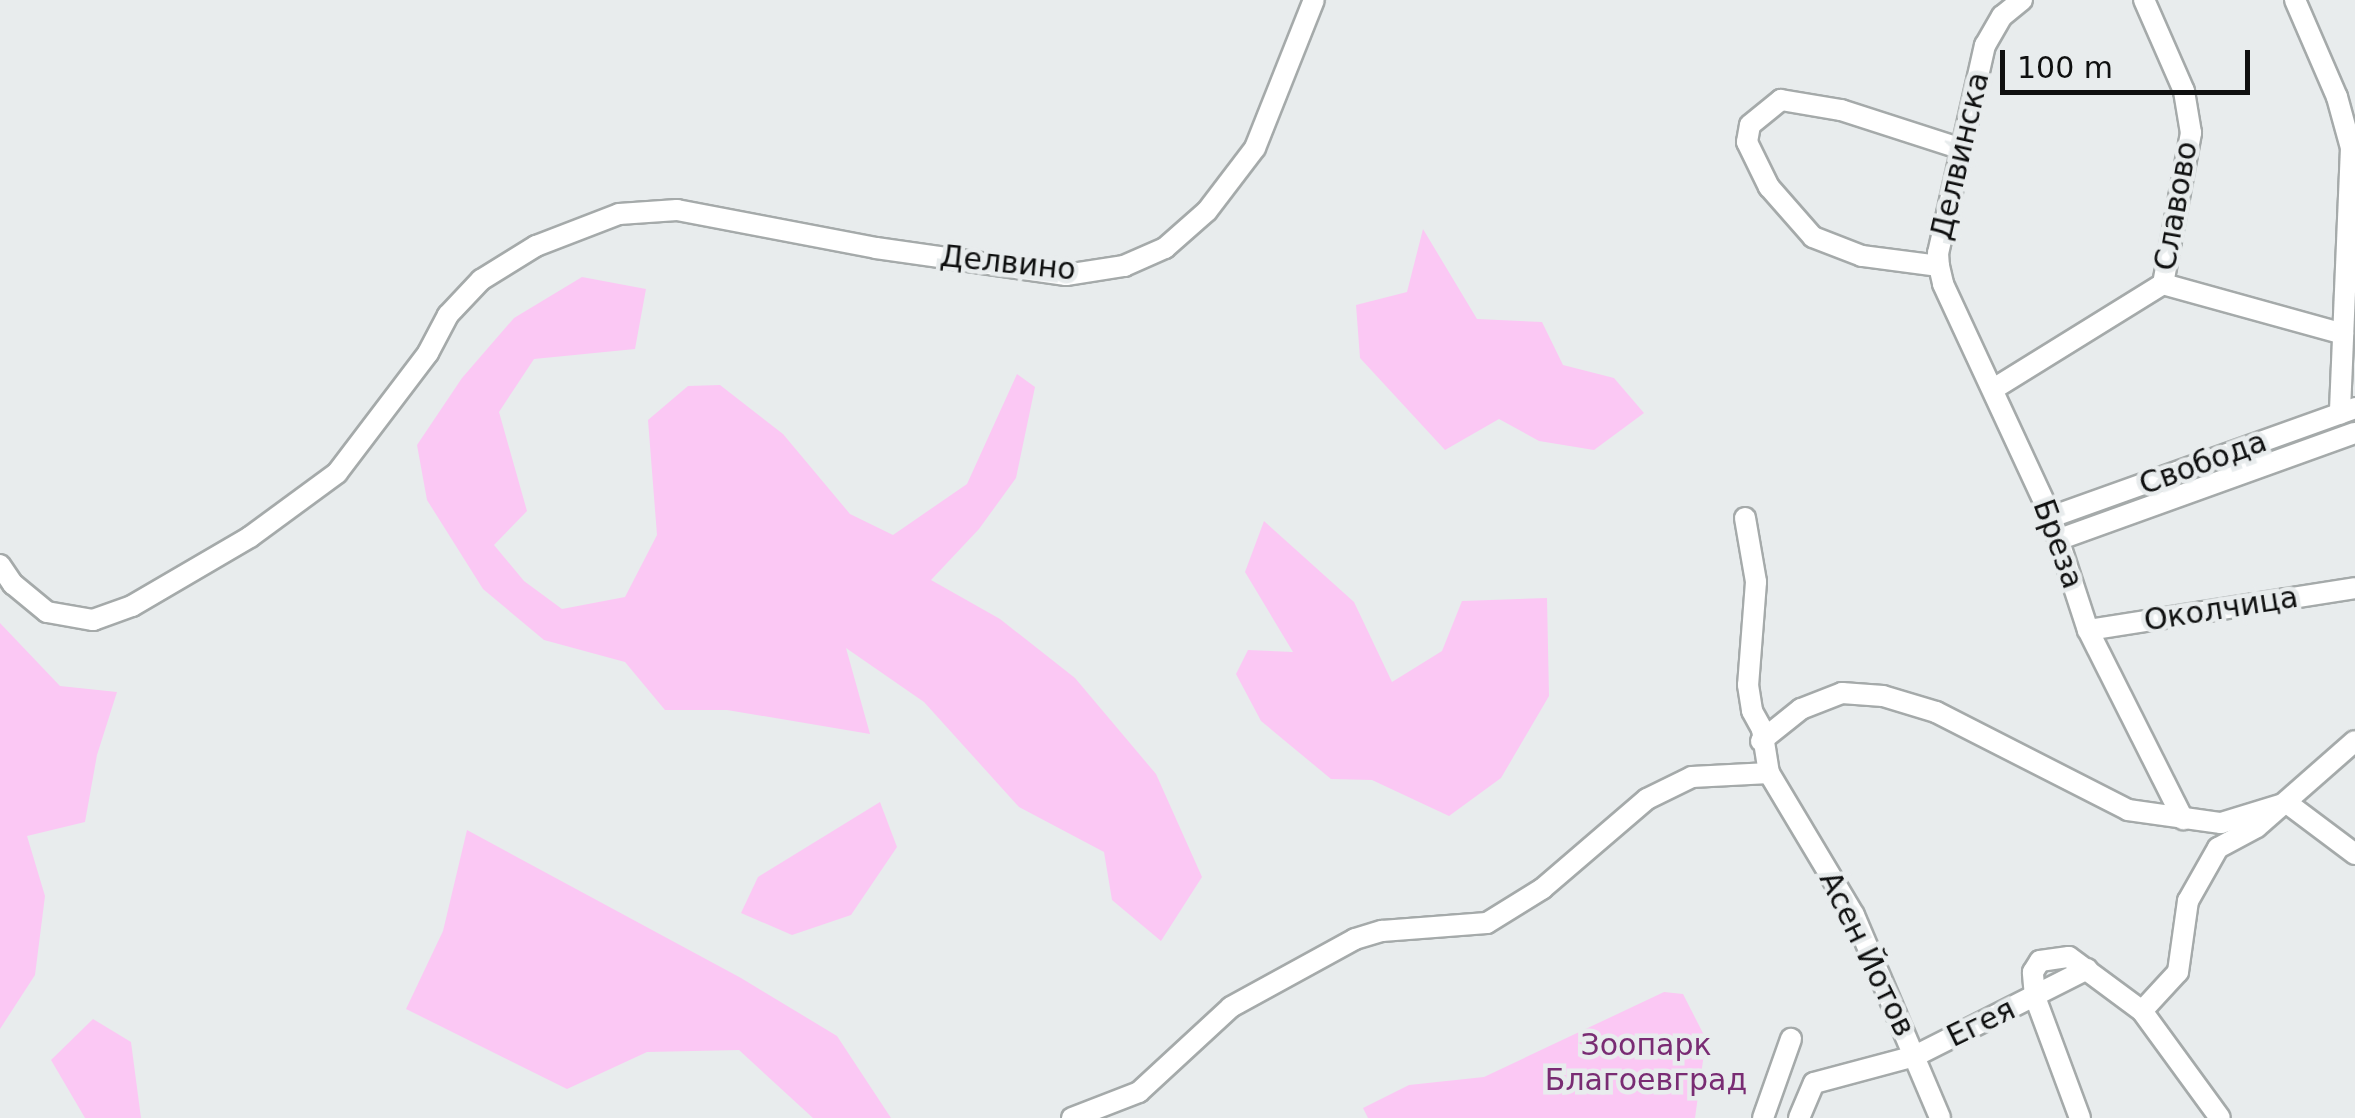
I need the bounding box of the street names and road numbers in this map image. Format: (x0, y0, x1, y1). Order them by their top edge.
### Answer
street label: Делвинска (1923, 69, 1997, 243)
street label: Славово (2147, 139, 2205, 273)
street label: Делвино (938, 238, 1078, 288)
street label: Свобода (2134, 423, 2272, 503)
street label: Бреза (2025, 494, 2091, 594)
street label: Околчица (2141, 579, 2301, 639)
street label: Асен Йотов (1812, 866, 1922, 1042)
street label: Егея (1941, 991, 2021, 1055)

